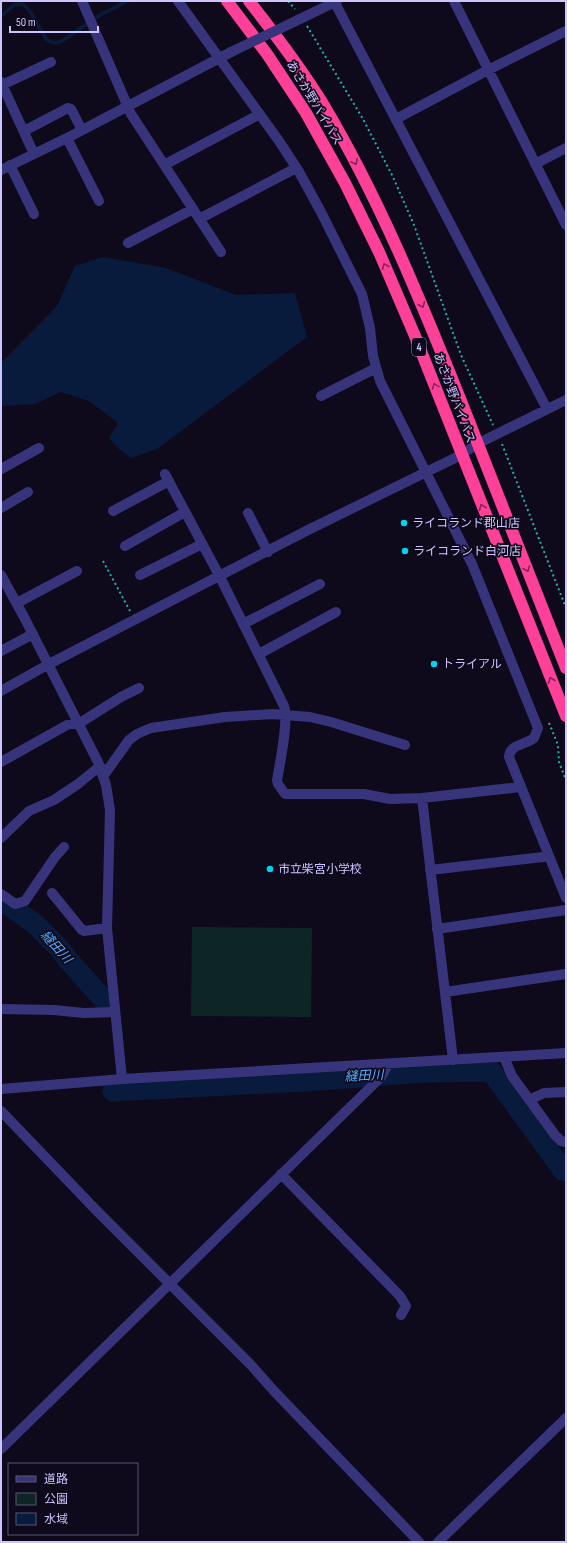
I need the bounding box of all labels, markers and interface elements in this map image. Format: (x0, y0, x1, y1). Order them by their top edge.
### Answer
scale bar (10, 8, 98, 34)
text: 50 m (16, 15, 36, 30)
street label: あさか野バイパス (283, 58, 345, 148)
one-way arrow (351, 158, 358, 165)
one-way arrow (382, 263, 390, 271)
one-way arrow (417, 301, 425, 308)
road number: 4 (412, 338, 426, 356)
street label: あさか野バイパス (430, 351, 478, 445)
one-way arrow (431, 383, 439, 390)
one-way arrow (479, 504, 487, 511)
place label: ライコランド郡山店 (412, 516, 520, 531)
marker: ライコランド郡山店 (399, 518, 409, 528)
place label: ライコランド白河店 (413, 544, 521, 559)
marker: ライコランド白河店 (400, 546, 410, 556)
one-way arrow (522, 565, 530, 572)
place label: トライアル (442, 657, 502, 672)
marker: トライアル (429, 659, 439, 669)
one-way arrow (548, 676, 556, 683)
place label: 市立柴宮小学校 (278, 862, 362, 877)
marker: 市立柴宮小学校 (265, 864, 275, 874)
water label: 縫田川 (37, 927, 76, 968)
water label: 縫田川 (344, 1067, 386, 1085)
legend (8, 1463, 138, 1535)
text: 道路 (44, 1472, 68, 1487)
text: 公園 (44, 1492, 68, 1507)
text: 水域 (44, 1512, 68, 1527)

